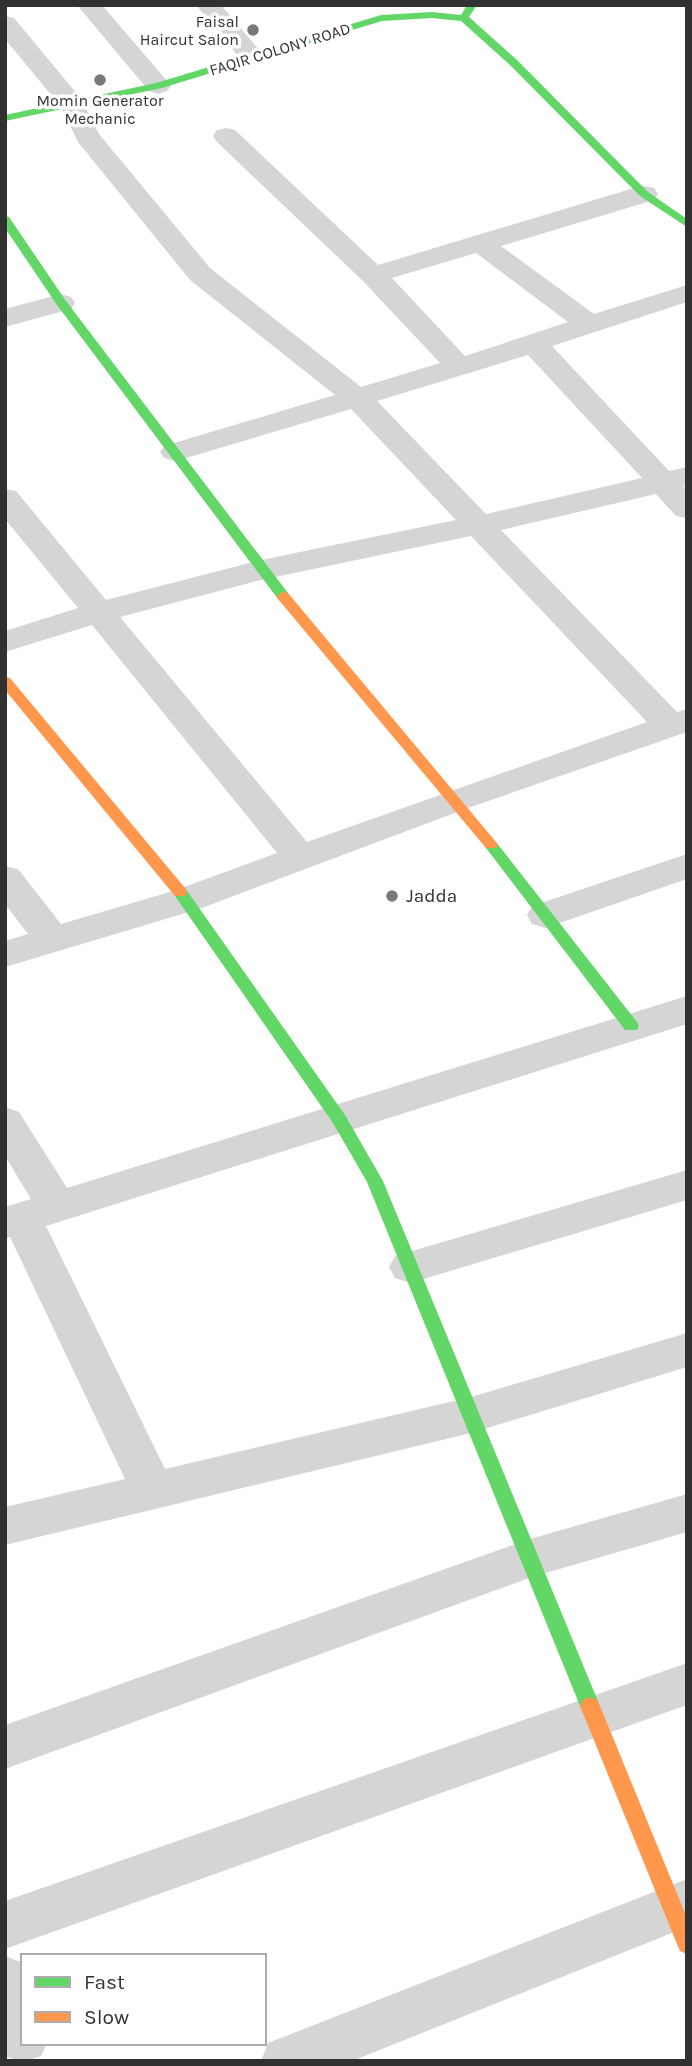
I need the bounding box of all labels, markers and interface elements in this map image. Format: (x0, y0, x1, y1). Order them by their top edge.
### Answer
place label: Faisal Haircut Salon (140, 12, 239, 49)
street label: FAQIR COLONY ROAD (207, 18, 353, 80)
marker: Faisal Haircut Salon (245, 22, 261, 38)
marker: Momin Generator Mechanic (92, 72, 108, 88)
place label: Momin Generator Mechanic (36, 91, 164, 128)
place label: Jadda (406, 885, 457, 907)
marker: Jadda (384, 888, 400, 904)
legend (21, 1954, 266, 2045)
text: Fast (84, 1970, 125, 1994)
text: Slow (84, 2005, 129, 2029)

